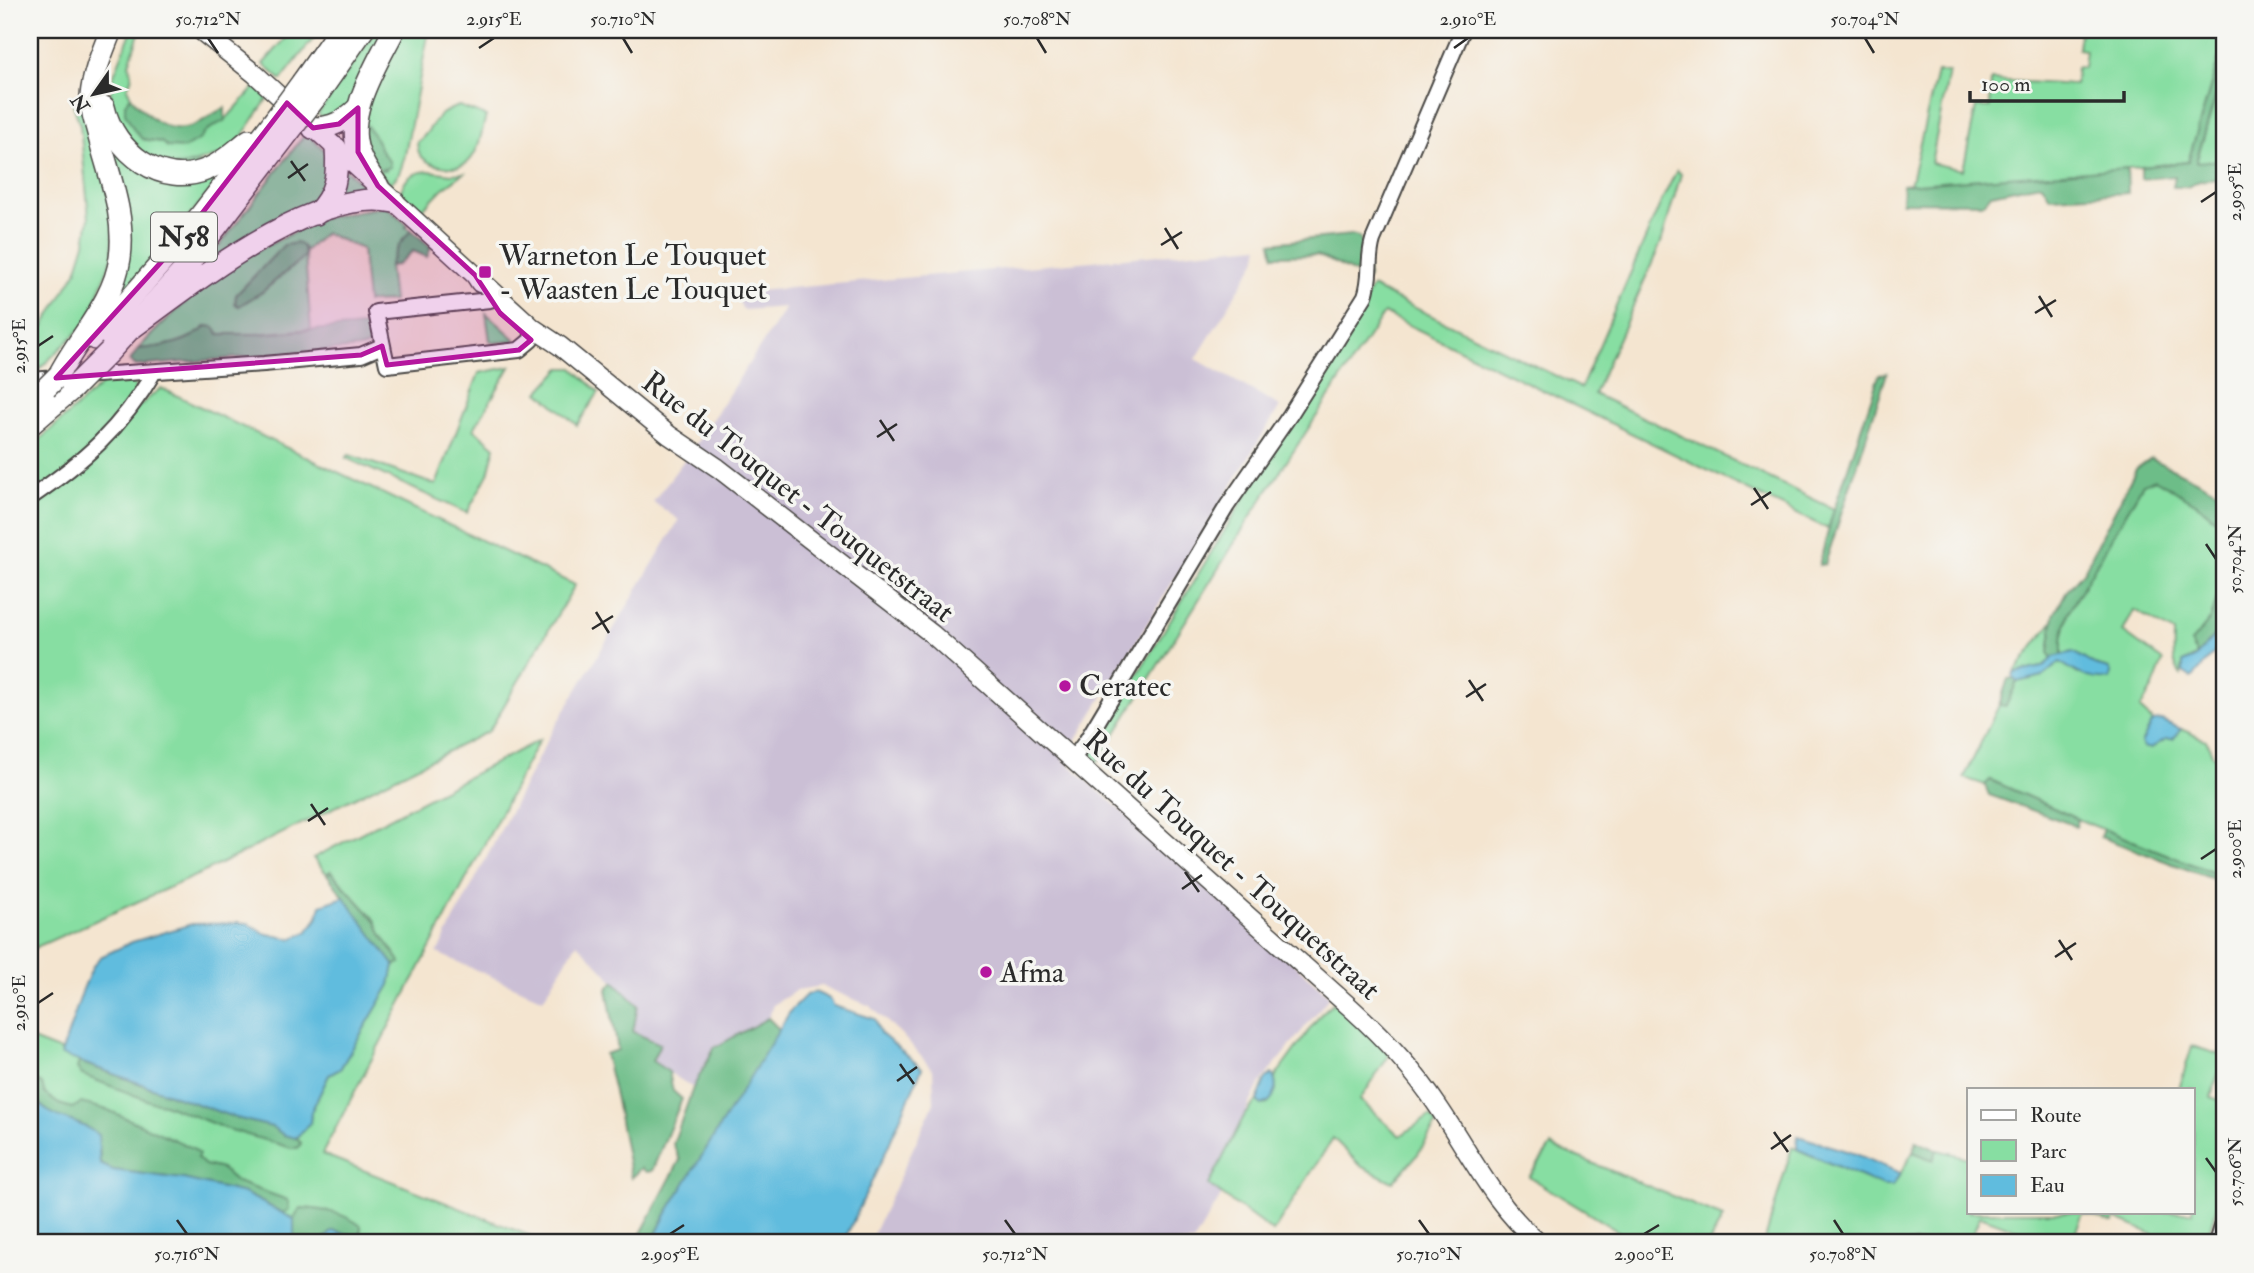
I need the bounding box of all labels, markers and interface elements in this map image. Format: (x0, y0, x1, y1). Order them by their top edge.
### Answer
text: 50.712°N (175, 8, 241, 31)
text: 2.915°E (466, 8, 522, 31)
text: 50.710°N (590, 8, 656, 31)
text: 50.708°N (1003, 8, 1071, 31)
text: 2.910°E (1440, 8, 1496, 31)
text: 50.704°N (1830, 8, 1900, 31)
north arrow (60, 60, 130, 130)
scale bar (1970, 60, 2124, 104)
text: 100 m (1981, 71, 2031, 98)
text: N (65, 88, 96, 118)
text: 2.905°E (2224, 163, 2247, 221)
road number: N58 (151, 212, 217, 262)
place label: Warneton Le Touquet - Waasten Le Touquet (498, 237, 767, 308)
marker: Warneton Le Touquet - Waasten Le Touquet (477, 264, 493, 280)
text: 2.915°E (8, 318, 31, 374)
street label: Rue du Touquet - Touquetstraat (634, 363, 962, 631)
text: 50.704°N (2224, 524, 2247, 594)
place label: Ceratec (1079, 668, 1171, 705)
marker: Ceratec (1057, 678, 1073, 694)
street label: Rue du Touquet - Touquetstraat (1076, 722, 1388, 1008)
text: 2.900°E (2224, 819, 2247, 879)
place label: Afma (999, 954, 1065, 991)
marker: Afma (978, 964, 994, 980)
text: 2.910°E (8, 975, 31, 1031)
legend (1967, 1088, 2194, 1214)
text: Route (2030, 1102, 2082, 1129)
text: Parc (2030, 1138, 2067, 1165)
text: 50.706°N (2224, 1138, 2247, 1206)
text: Eau (2030, 1172, 2065, 1199)
text: 50.716°N (154, 1243, 220, 1266)
text: 2.905°E (641, 1243, 699, 1266)
text: 50.712°N (982, 1243, 1048, 1266)
text: 50.710°N (1396, 1243, 1462, 1266)
text: 2.900°E (1614, 1243, 1674, 1266)
text: 50.708°N (1809, 1243, 1877, 1266)

